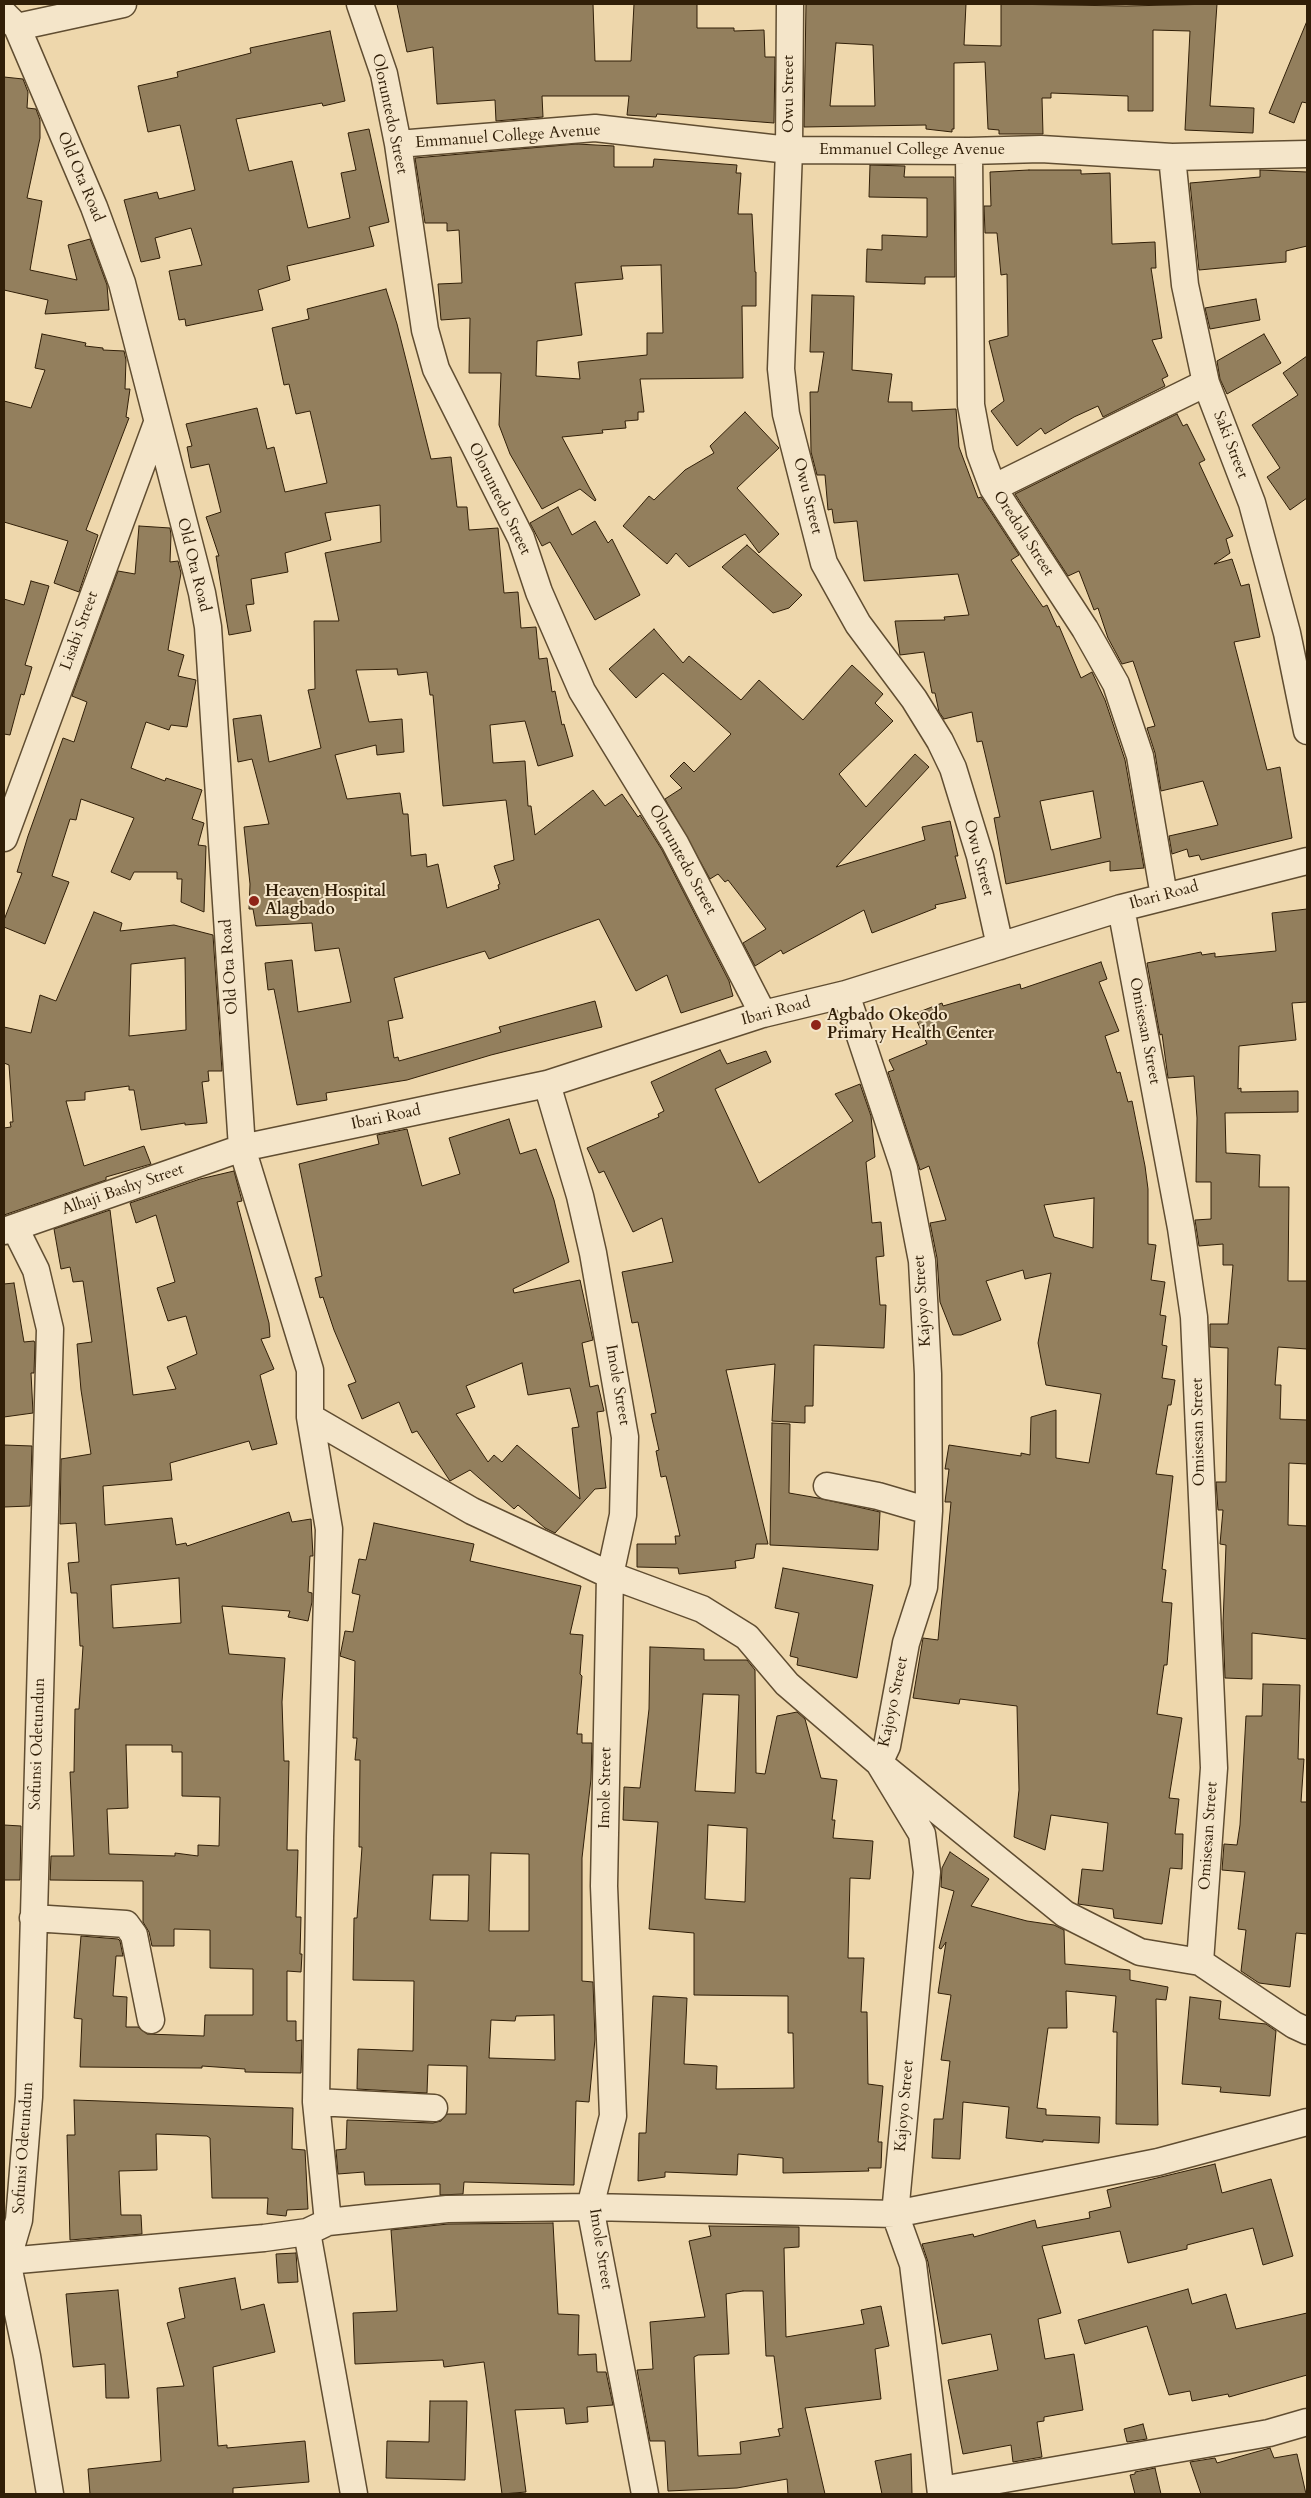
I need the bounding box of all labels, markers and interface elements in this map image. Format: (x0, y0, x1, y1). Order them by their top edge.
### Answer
street label: Oloruntedo Street (367, 52, 411, 176)
street label: Owu Street (779, 55, 799, 133)
street label: Emmanuel College Avenue (415, 121, 601, 153)
street label: Old Ota Road (52, 129, 108, 225)
street label: Emmanuel College Avenue (819, 140, 1005, 160)
street label: Saki Street (1208, 409, 1252, 481)
street label: Oloruntedo Street (464, 440, 534, 558)
street label: Owu Street (788, 456, 826, 536)
street label: Oredola Street (988, 488, 1058, 580)
street label: Old Ota Road (172, 516, 214, 614)
street label: Lisabi Street (57, 589, 103, 673)
street label: Oloruntedo Street (644, 802, 720, 918)
street label: Owu Street (959, 818, 997, 898)
street label: Ibari Road (1127, 878, 1201, 914)
place label: Heaven Hospital Alagbado (265, 882, 386, 920)
marker: Heaven Hospital Alagbado (247, 894, 261, 908)
street label: Old Ota Road (217, 918, 243, 1016)
street label: Omisesan Street (1124, 976, 1164, 1086)
street label: Ibari Road (739, 994, 813, 1030)
place label: Agbado Okeodo Primary Health Center (827, 1006, 994, 1044)
marker: Agbado Okeodo Primary Health Center (809, 1018, 823, 1032)
street label: Ibari Road (349, 1101, 423, 1135)
street label: Alhaji Bashy Street (60, 1160, 186, 1220)
street label: Kajoyo Street (910, 1255, 936, 1347)
street label: Imole Street (600, 1343, 634, 1427)
street label: Omisesan Street (1188, 1378, 1210, 1486)
street label: Kajoyo Street (875, 1655, 913, 1749)
street label: Sofunsi Odetundun (26, 1677, 50, 1811)
street label: Imole Street (596, 1747, 616, 1829)
street label: Omisesan Street (1196, 1781, 1222, 1891)
street label: Kajoyo Street (891, 2059, 919, 2153)
street label: Sofunsi Odetundun (10, 2081, 38, 2215)
street label: Imole Street (584, 2207, 616, 2291)

